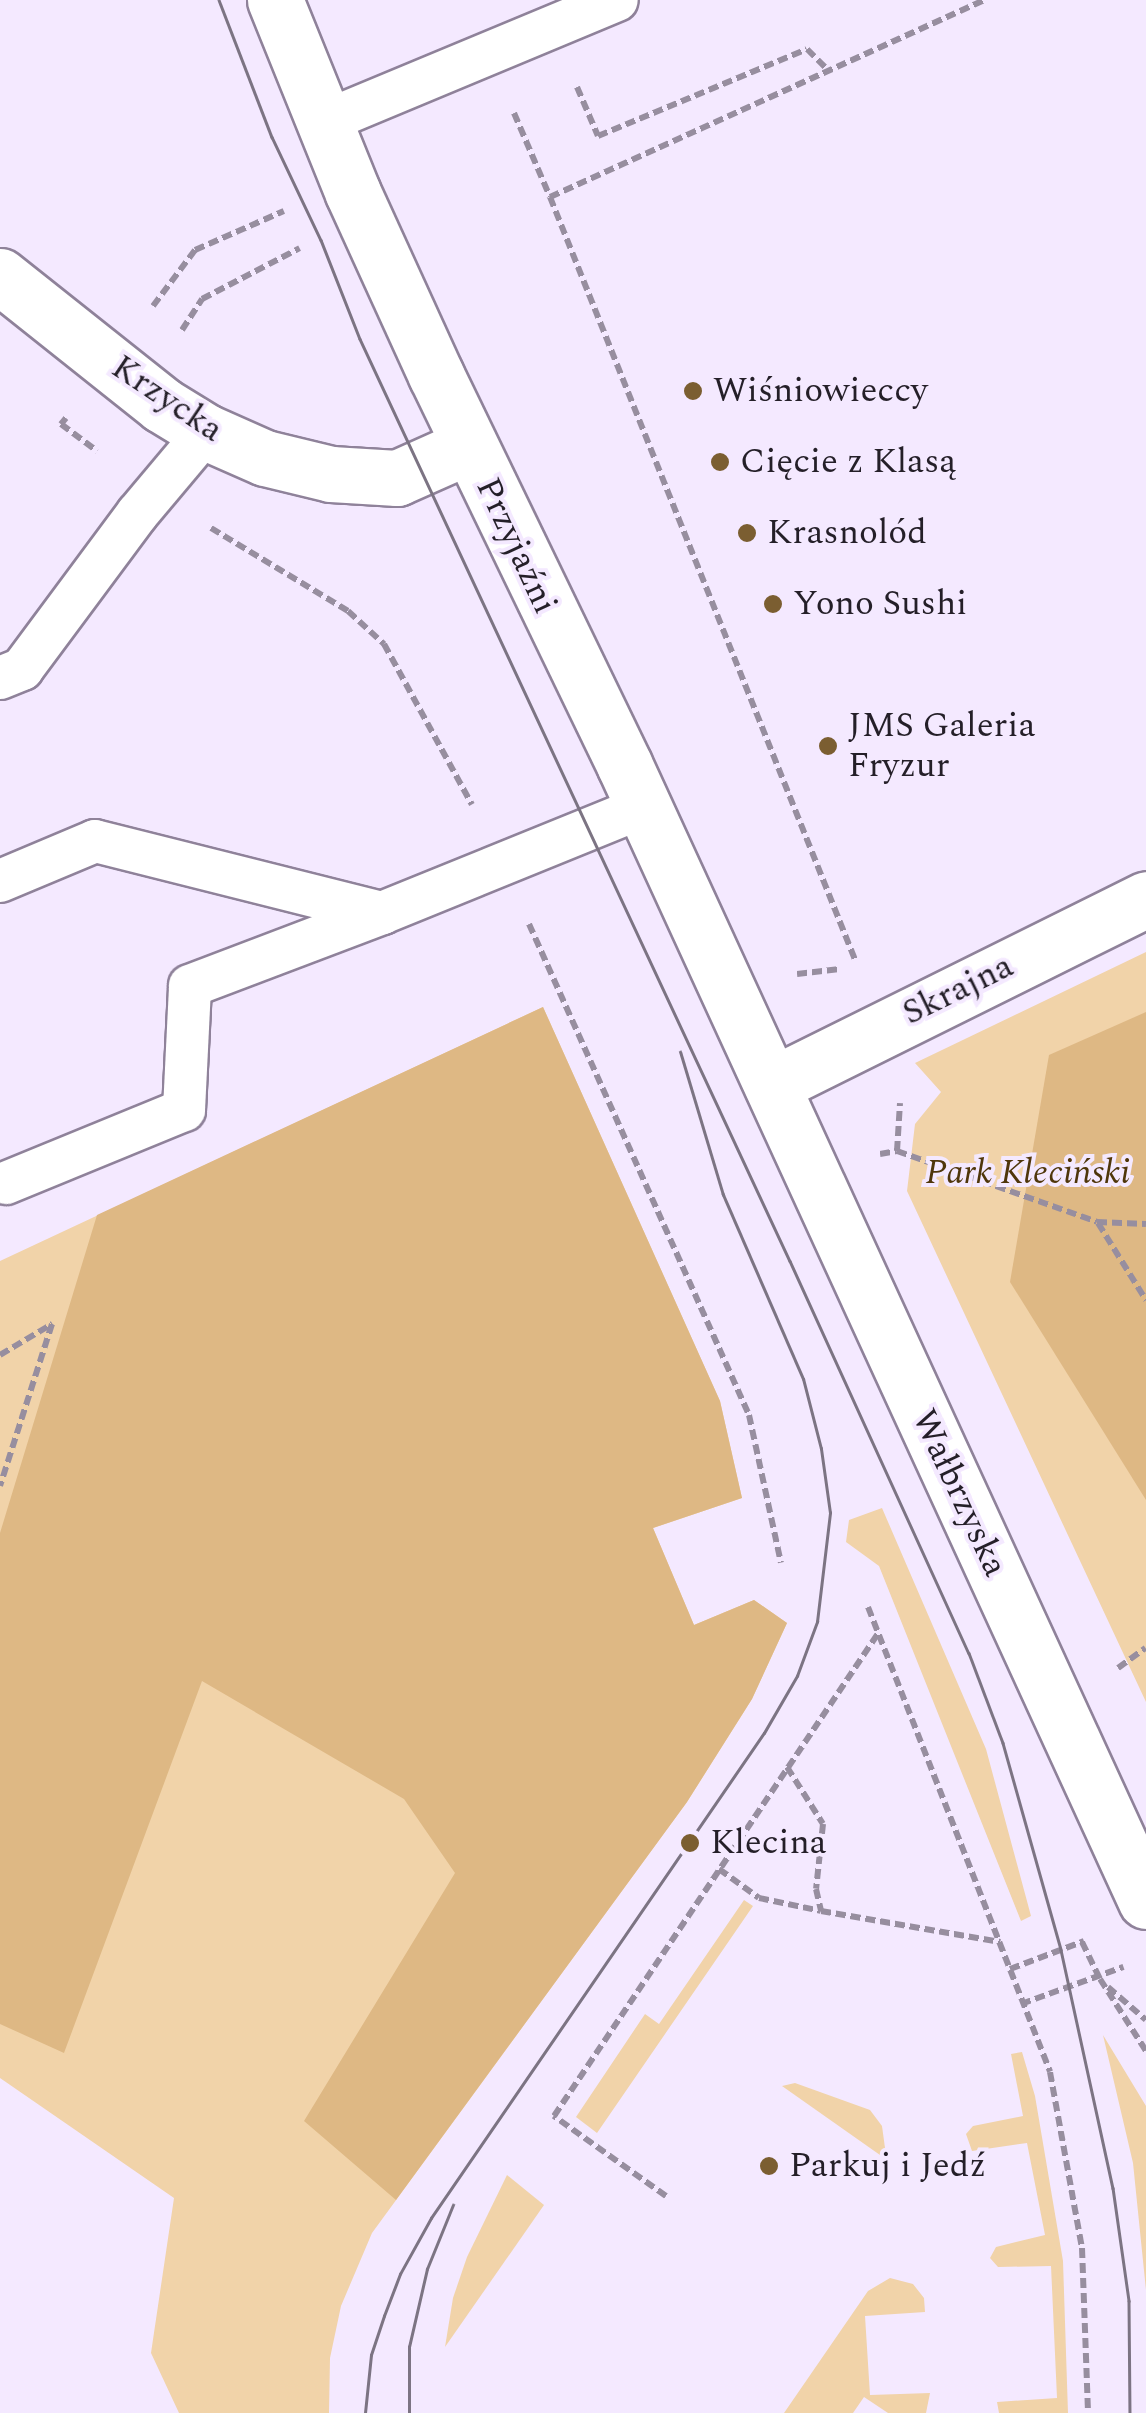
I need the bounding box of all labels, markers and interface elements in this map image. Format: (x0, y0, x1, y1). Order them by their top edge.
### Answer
street label: Krzycka (103, 346, 231, 452)
place label: Wiśniowieccy (713, 370, 928, 412)
marker: Wiśniowieccy (682, 380, 704, 402)
place label: Cięcie z Klasą (740, 441, 956, 483)
marker: Cięcie z Klasą (709, 451, 731, 473)
street label: Przyjaźni (466, 471, 566, 621)
place label: Krasnolód (767, 512, 927, 554)
marker: Krasnolód (736, 522, 758, 544)
place label: Yono Sushi (793, 583, 967, 625)
marker: Yono Sushi (762, 593, 784, 615)
place label: JMS Galeria Fryzur (848, 705, 1036, 787)
marker: JMS Galeria Fryzur (817, 735, 839, 757)
street label: Skrajna (896, 945, 1020, 1035)
park label: Park Kleciński (926, 1152, 1130, 1194)
street label: Wałbrzyska (902, 1403, 1016, 1583)
place label: Klecina (710, 1822, 827, 1864)
marker: Klecina (679, 1832, 701, 1854)
place label: Parkuj i Jedź (789, 2145, 986, 2187)
marker: Parkuj i Jedź (758, 2155, 780, 2177)

